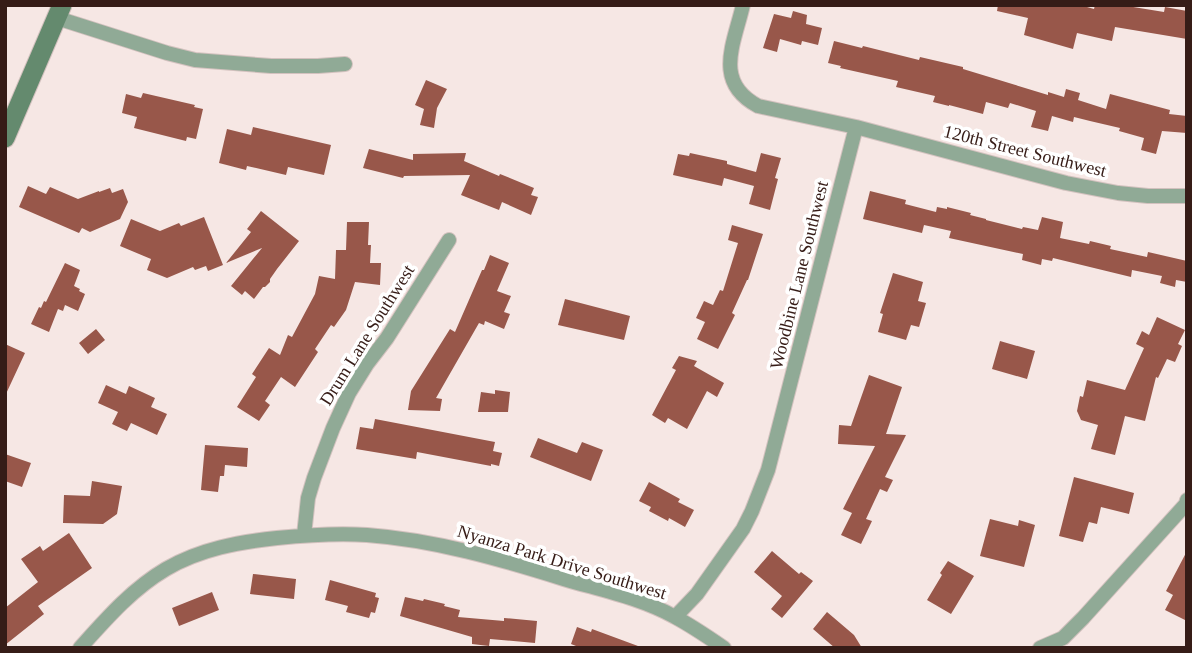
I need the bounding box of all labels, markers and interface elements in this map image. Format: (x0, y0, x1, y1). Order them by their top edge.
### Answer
street label: 120th Street Southwest (942, 121, 1108, 181)
street label: Woodbine Lane Southwest (766, 179, 832, 371)
street label: Drum Lane Southwest (316, 261, 418, 409)
street label: Nyanza Park Drive Southwest (455, 521, 669, 603)

